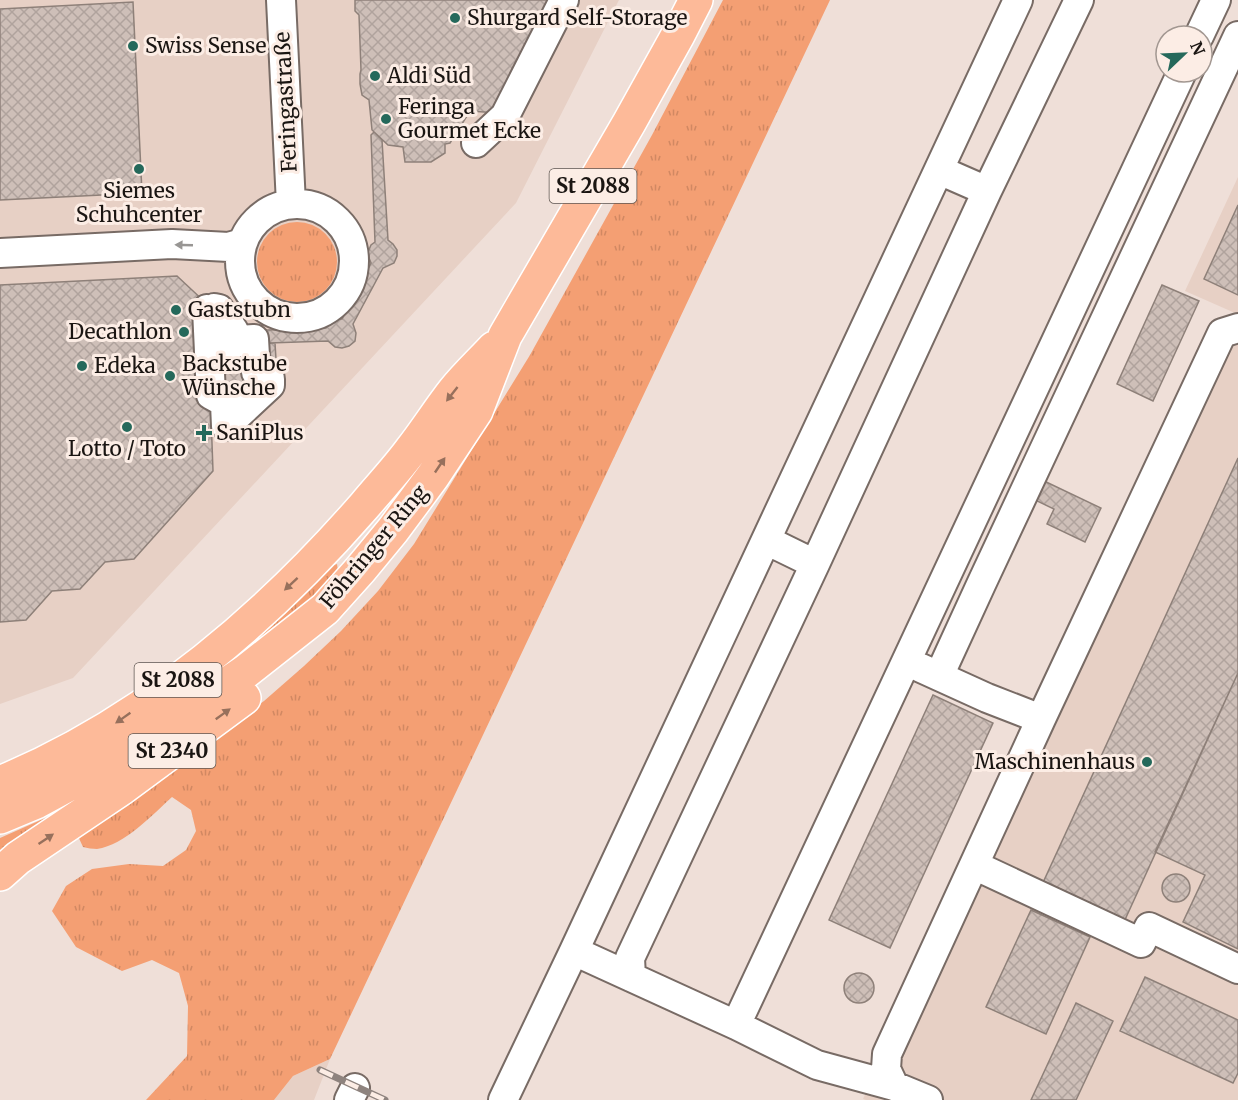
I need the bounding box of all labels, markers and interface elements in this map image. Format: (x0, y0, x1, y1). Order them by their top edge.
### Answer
place label: Shurgard Self-Storage (467, 4, 688, 31)
marker: Shurgard Self-Storage (448, 11, 462, 25)
north arrow (1154, 24, 1214, 84)
street label: Feringastraße (268, 31, 303, 173)
place label: Swiss Sense (145, 32, 266, 59)
text: N (1186, 38, 1210, 58)
marker: Swiss Sense (126, 39, 140, 53)
place label: Aldi Süd (386, 62, 471, 89)
marker: Aldi Süd (368, 69, 382, 83)
place label: Feringa Gourmet Ecke (398, 93, 541, 144)
marker: Feringa Gourmet Ecke (379, 112, 393, 126)
marker: Siemes Schuhcenter (132, 162, 146, 176)
road number: St 2088 (550, 169, 636, 203)
place label: Siemes Schuhcenter (76, 177, 202, 228)
one-way arrow (175, 240, 194, 249)
place label: Gaststubn (188, 296, 291, 323)
marker: Gaststubn (169, 303, 183, 317)
place label: Decathlon (68, 318, 172, 345)
marker: Decathlon (177, 325, 191, 339)
place label: Backstube Wünsche (181, 350, 287, 401)
place label: Edeka (94, 352, 156, 379)
marker: Edeka (75, 359, 89, 373)
marker: Backstube Wünsche (163, 369, 177, 383)
one-way arrow (446, 387, 458, 402)
place label: SaniPlus (216, 419, 304, 446)
marker: Lotto / Toto (120, 420, 134, 434)
marker: SaniPlus (197, 426, 211, 440)
place label: Lotto / Toto (68, 435, 186, 462)
one-way arrow (434, 457, 446, 473)
street label: Föhringer Ring (314, 479, 434, 614)
one-way arrow (284, 577, 299, 590)
road number: St 2088 (134, 663, 222, 697)
one-way arrow (214, 708, 230, 720)
one-way arrow (114, 713, 131, 724)
road number: St 2340 (128, 734, 216, 768)
place label: Maschinenhaus (975, 748, 1135, 775)
marker: Maschinenhaus (1140, 755, 1154, 769)
one-way arrow (38, 833, 54, 845)

